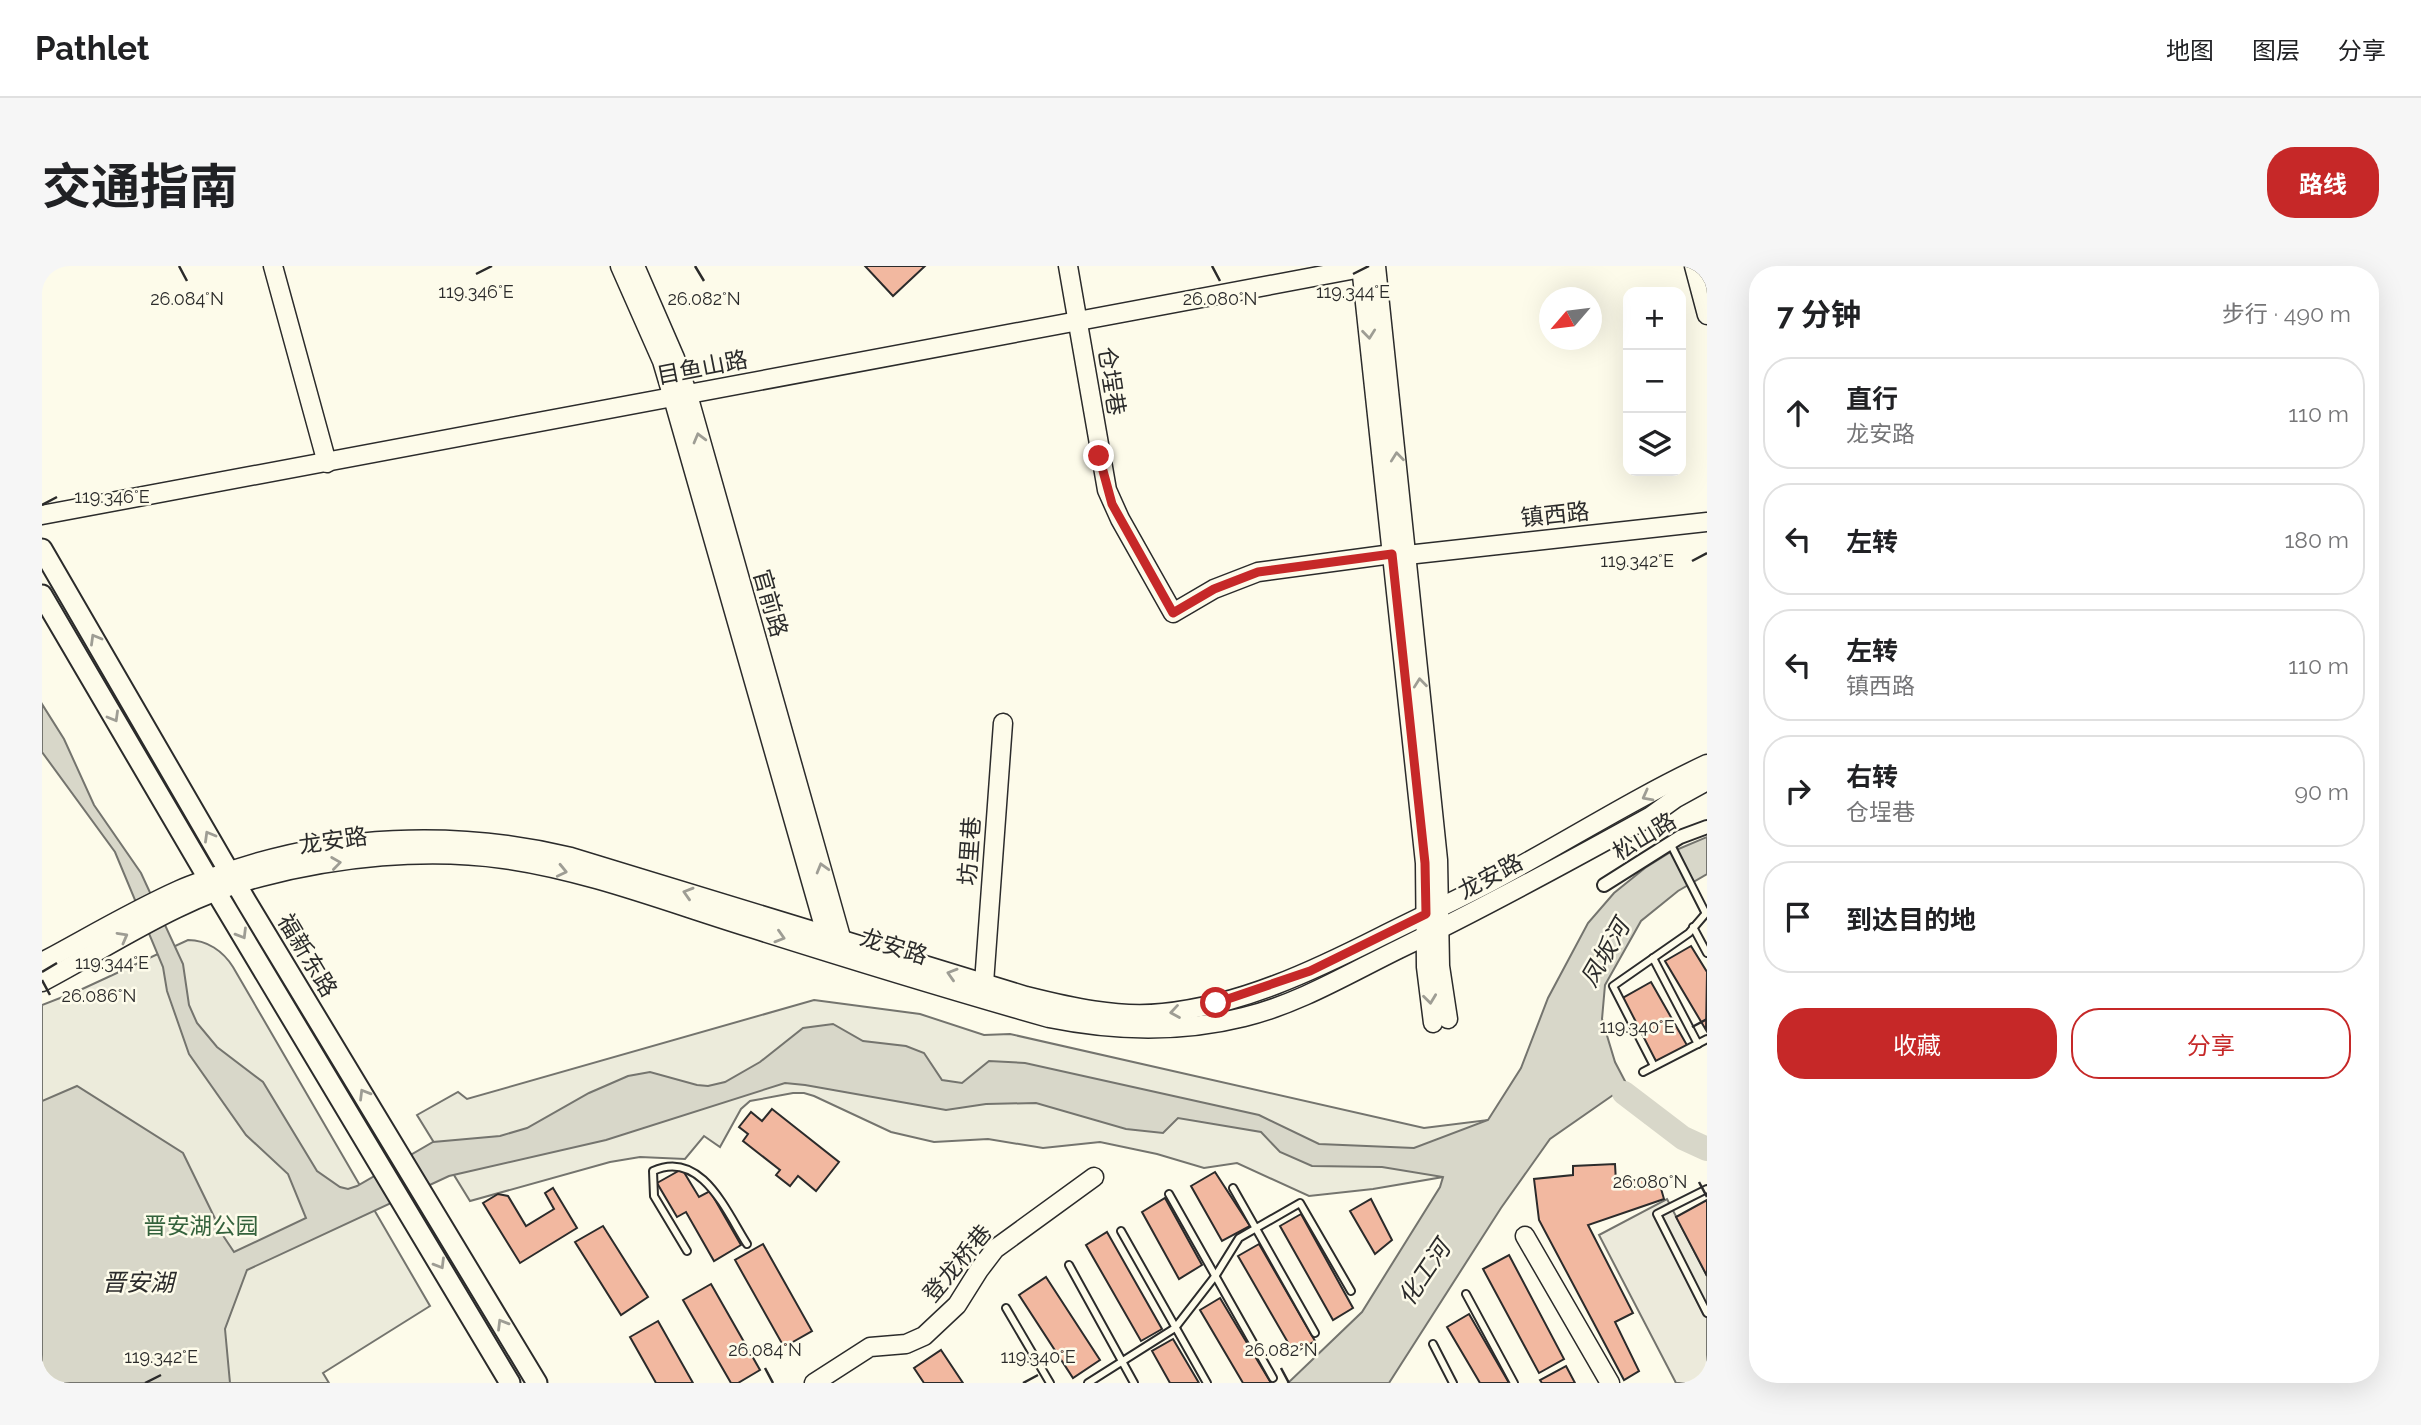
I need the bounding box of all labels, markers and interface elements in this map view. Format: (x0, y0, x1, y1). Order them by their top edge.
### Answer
text: Pathlet (35, 29, 149, 68)
text: 地图 (2166, 36, 2214, 65)
text: 图层 (2252, 36, 2300, 65)
text: 分享 (2338, 36, 2386, 65)
button: 路线 (2267, 147, 2379, 218)
text: 交通指南 (42, 158, 238, 215)
text: 119.346°E (438, 281, 514, 302)
text: 119.344°E (1316, 281, 1390, 302)
north arrow (1539, 287, 1602, 350)
map controls (1623, 287, 1686, 476)
button: + (1623, 287, 1686, 350)
text: 26.084°N (150, 288, 224, 309)
text: 26.082°N (667, 288, 741, 309)
text: 26.080°N (1183, 288, 1257, 309)
text: 7 分钟 (1777, 297, 1861, 332)
text: 步行 · 490 m (2222, 300, 2351, 327)
one-way arrow (1361, 328, 1376, 340)
street label: 目鱼山路 (654, 345, 750, 389)
street label: 仓埕巷 (1093, 345, 1131, 417)
button: − (1623, 350, 1686, 413)
text: 直行 (1846, 384, 1898, 414)
icon: ahead (1779, 394, 1817, 432)
text: 110 m (2288, 400, 2349, 427)
button: layers (1623, 413, 1686, 476)
text: 龙安路 (1846, 420, 1915, 447)
one-way arrow (693, 432, 707, 444)
route end (1083, 440, 1114, 471)
one-way arrow (1389, 451, 1404, 463)
text: 119.346°E (74, 486, 150, 507)
street label: 镇西路 (1519, 497, 1591, 531)
icon: left (1779, 520, 1817, 558)
text: 180 m (2284, 526, 2349, 553)
text: 左转 (1846, 527, 1898, 557)
text: 119.342°E (1600, 550, 1674, 571)
street label: 官前路 (749, 566, 793, 640)
one-way arrow (90, 634, 103, 647)
text: 左转 (1846, 636, 1898, 666)
icon: left (1779, 646, 1817, 684)
text: 110 m (2288, 652, 2349, 679)
text: 镇西路 (1846, 672, 1915, 699)
one-way arrow (1413, 677, 1428, 688)
one-way arrow (105, 710, 118, 723)
text: 右转 (1846, 762, 1898, 792)
icon: right (1779, 772, 1817, 810)
text: 90 m (2294, 778, 2349, 805)
one-way arrow (1642, 788, 1654, 801)
text: 仓埕巷 (1846, 798, 1915, 825)
street label: 松山路 (1607, 807, 1681, 865)
street label: 坊里巷 (953, 816, 985, 886)
street label: 龙安路 (297, 822, 369, 858)
one-way arrow (204, 830, 217, 843)
street label: 龙安路 (1453, 848, 1527, 904)
one-way arrow (330, 856, 342, 871)
one-way arrow (556, 863, 568, 877)
one-way arrow (815, 863, 830, 875)
one-way arrow (682, 887, 694, 901)
icon: arrive (1779, 898, 1817, 936)
text: 到达目的地 (1846, 905, 1976, 935)
street label: 福新东路 (273, 909, 343, 1001)
water label: 凤坂河 (1574, 911, 1638, 991)
street label: 龙安路 (857, 923, 931, 969)
one-way arrow (233, 927, 246, 940)
one-way arrow (773, 929, 785, 944)
one-way arrow (116, 932, 128, 945)
text: 119.344°E (75, 952, 149, 973)
one-way arrow (946, 968, 959, 982)
text: 26.086°N (62, 985, 136, 1006)
route start (1200, 987, 1231, 1018)
one-way arrow (1423, 993, 1438, 1005)
one-way arrow (1169, 1004, 1180, 1019)
button: 收藏 (1777, 1008, 2057, 1079)
button: 分享 (2071, 1008, 2351, 1079)
text: 119.340°E (1599, 1016, 1675, 1037)
one-way arrow (360, 1088, 373, 1101)
text: 26.080°N (1613, 1171, 1687, 1192)
park label: 晋安湖公园 (144, 1212, 259, 1239)
street label: 登龙桥巷 (917, 1219, 997, 1307)
water label: 化工河 (1392, 1232, 1458, 1311)
one-way arrow (431, 1257, 444, 1270)
water label: 晋安湖 (102, 1268, 178, 1297)
one-way arrow (498, 1319, 511, 1332)
text: 26.084°N (728, 1339, 802, 1360)
text: 26.082°N (1244, 1339, 1318, 1360)
text: 119.342°E (124, 1346, 198, 1367)
text: 119.340°E (1000, 1346, 1076, 1367)

